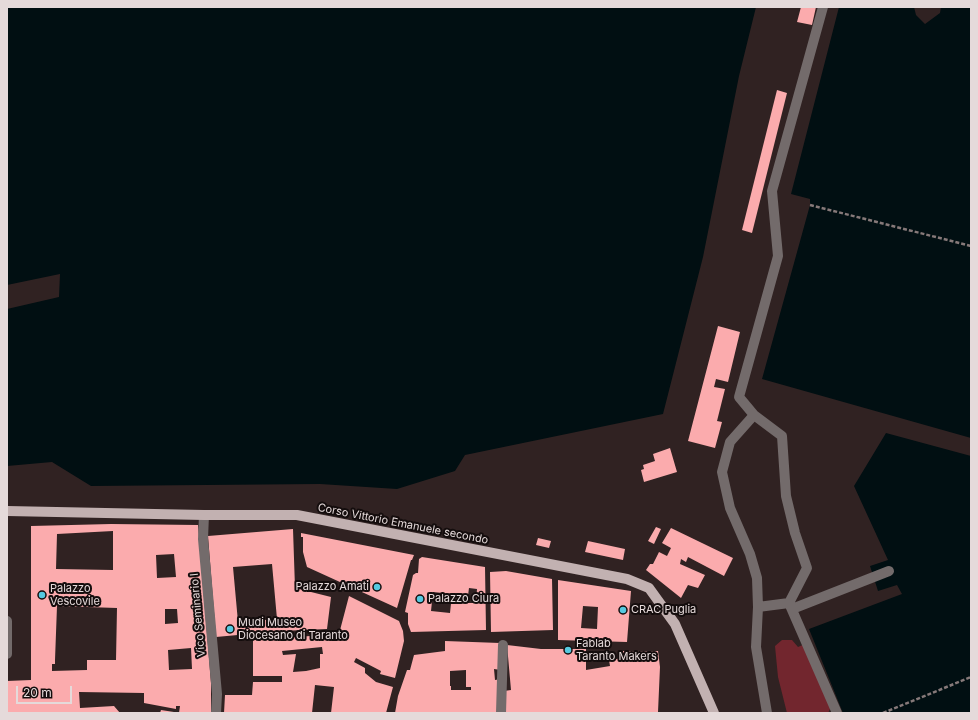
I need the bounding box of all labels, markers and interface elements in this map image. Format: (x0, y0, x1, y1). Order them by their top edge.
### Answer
street label: Corso Vittorio Emanuele secondo (317, 501, 489, 547)
street label: Vico Seminario I (188, 572, 208, 658)
place label: Palazzo Amati (296, 580, 369, 594)
place label: Palazzo Vescovile (50, 582, 100, 608)
marker: Palazzo Amati (372, 582, 382, 592)
marker: Palazzo Vescovile (37, 590, 47, 600)
place label: Palazzo Ciura (428, 592, 499, 606)
marker: Palazzo Ciura (415, 594, 425, 604)
place label: CRAC Puglia (631, 603, 696, 617)
marker: CRAC Puglia (618, 605, 628, 615)
place label: Mudi Museo Diocesano di Taranto (238, 616, 348, 642)
marker: Mudi Museo Diocesano di Taranto (225, 624, 235, 634)
place label: Fablab Taranto Makers (576, 637, 657, 663)
marker: Fablab Taranto Makers (563, 645, 573, 655)
scale bar (18, 678, 74, 704)
text: 20 m (23, 685, 52, 700)

